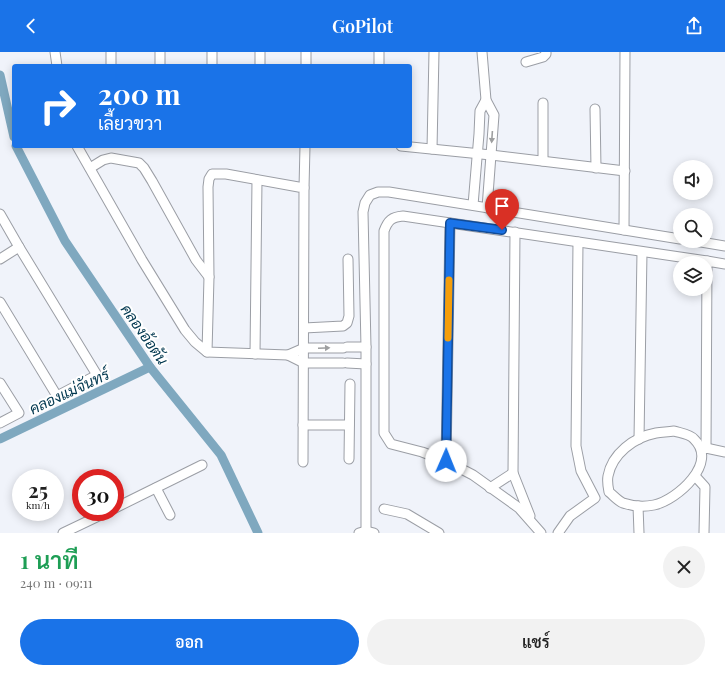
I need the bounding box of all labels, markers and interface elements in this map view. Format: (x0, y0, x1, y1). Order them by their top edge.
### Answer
text: GoPilot (332, 14, 393, 38)
icon: back (20, 15, 42, 37)
icon: share (683, 15, 705, 37)
text: 200 m (98, 75, 181, 112)
icon: right (32, 80, 84, 132)
text: เลี้ยวขวา (98, 111, 162, 135)
one-way arrow (489, 131, 496, 143)
map controls (673, 160, 713, 296)
button: sound (673, 160, 713, 200)
pin (485, 189, 519, 230)
icon: arrive (491, 195, 513, 217)
button: search (673, 208, 713, 248)
button: layers (673, 256, 713, 296)
water label: คลองอ้อตัน (117, 300, 173, 369)
one-way arrow (318, 345, 331, 351)
water label: คลองแม่จันทร์ (26, 363, 114, 418)
position arrow (425, 440, 467, 482)
speed limit sign: 30 (72, 469, 124, 521)
text: 25 (28, 476, 48, 503)
text: km/h (26, 498, 50, 512)
text: 1 นาที (20, 543, 79, 575)
button: close (663, 546, 705, 588)
text: 240 m · 09:11 (20, 574, 93, 591)
button: ออก (20, 619, 359, 665)
button: แชร์ (367, 619, 705, 665)

